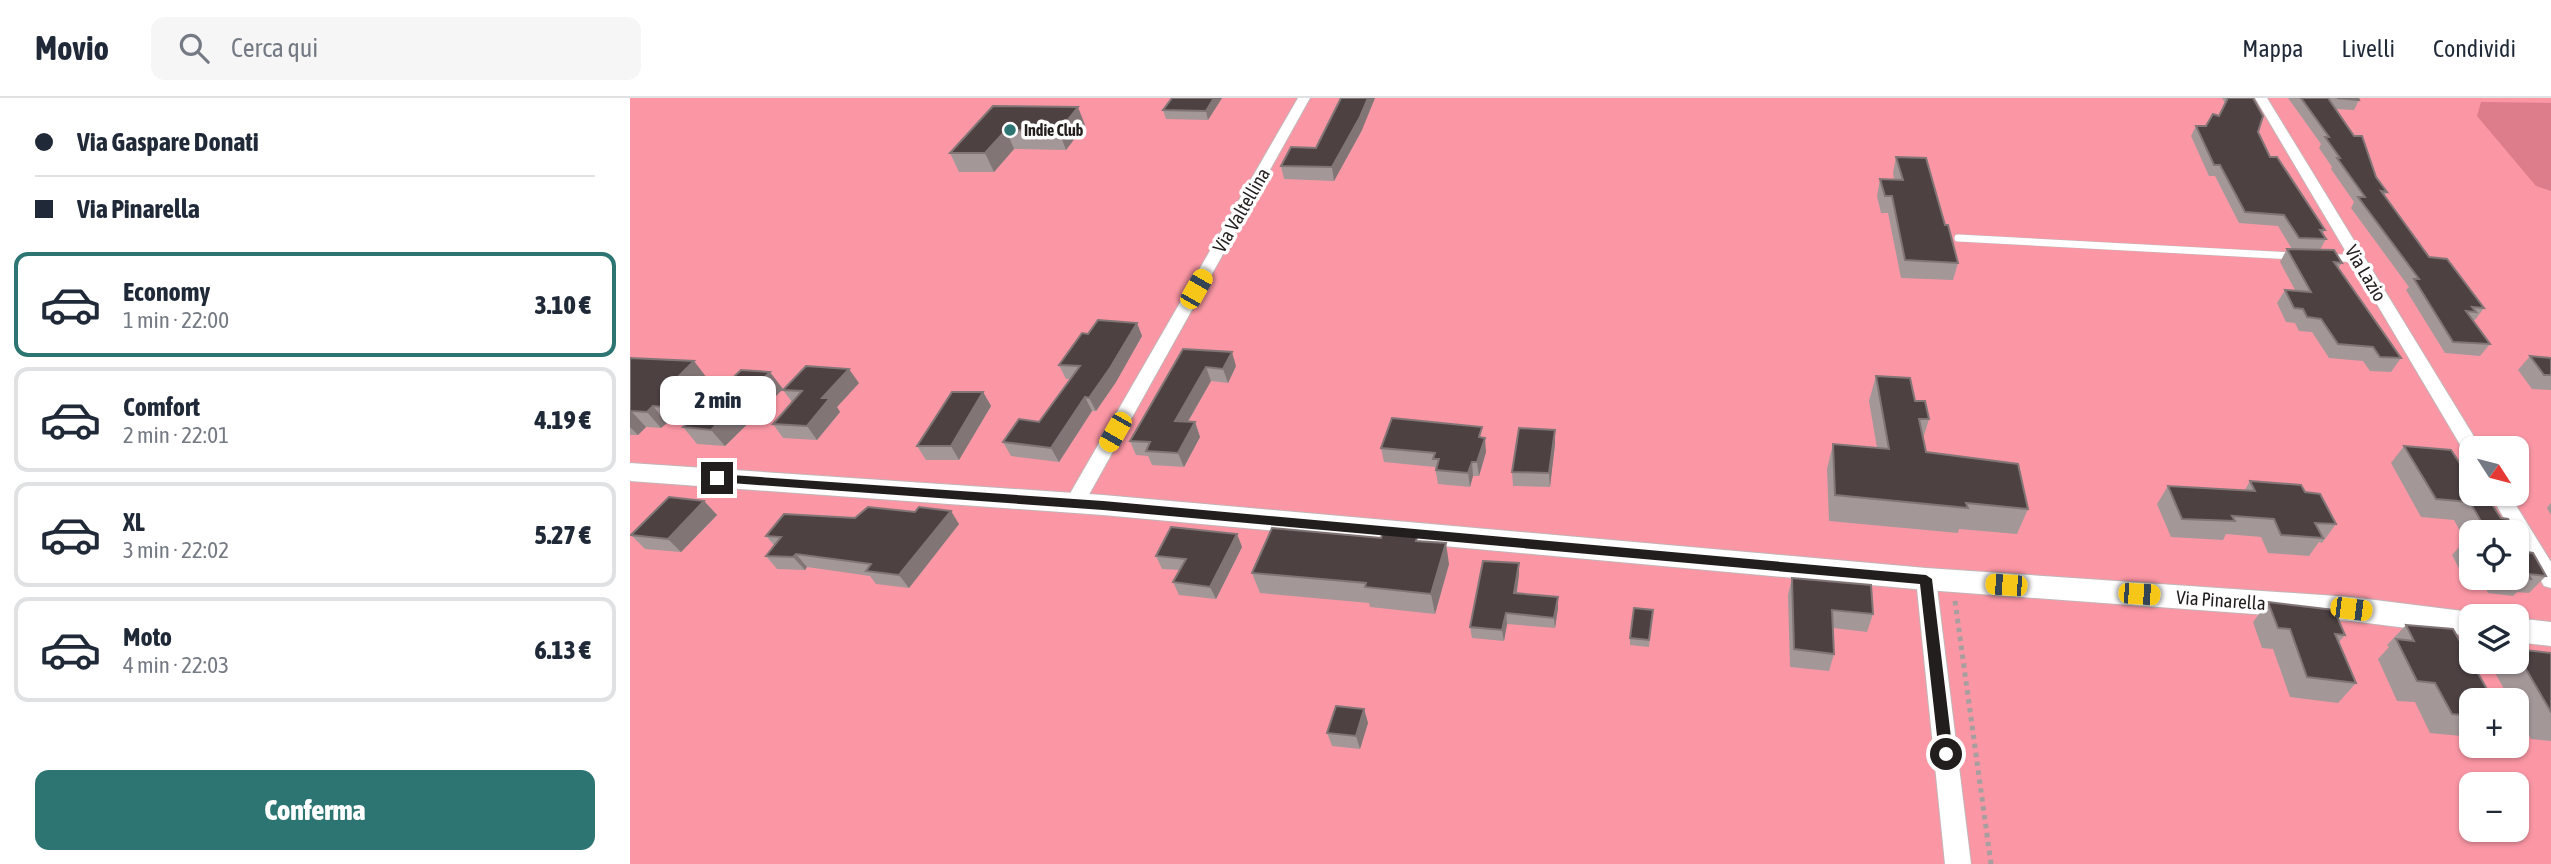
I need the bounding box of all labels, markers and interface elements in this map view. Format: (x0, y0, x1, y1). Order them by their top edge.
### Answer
search box (151, 17, 641, 80)
text: Movio (35, 29, 109, 67)
icon: search (175, 29, 213, 67)
text: Cerca qui (231, 33, 318, 63)
text: Mappa (2242, 35, 2303, 62)
text: Livelli (2341, 35, 2395, 62)
text: Condividi (2433, 35, 2516, 62)
place label: Indie Club (1024, 121, 1084, 139)
marker: Indie Club (1002, 122, 1018, 138)
text: Via Gaspare Donati (77, 127, 259, 157)
street label: Via Valtellina (1208, 164, 1274, 256)
text: Via Pinarella (77, 194, 200, 224)
street label: Via Lazio (2341, 241, 2391, 305)
car (1177, 266, 1216, 312)
icon: car (39, 273, 102, 336)
text: Economy (123, 277, 210, 307)
text: 3.10 € (534, 290, 591, 320)
text: 1 min · 22:00 (123, 307, 229, 333)
callout: 2 min (659, 376, 775, 426)
text: 2 min (695, 387, 741, 413)
icon: car (39, 388, 102, 451)
text: Comfort (123, 392, 200, 422)
text: 4.19 € (534, 405, 591, 435)
car (1096, 409, 1135, 455)
text: 2 min · 22:01 (123, 422, 229, 448)
north arrow (2459, 436, 2529, 506)
map controls (2459, 436, 2529, 842)
route end (701, 462, 733, 494)
icon: car (39, 503, 102, 566)
text: XL (123, 507, 145, 537)
text: 5.27 € (534, 520, 591, 550)
button: locate (2459, 520, 2529, 590)
text: 3 min · 22:02 (123, 537, 229, 563)
car (1985, 573, 2028, 597)
car (2118, 582, 2161, 606)
street label: Via Pinarella (2176, 586, 2266, 614)
car (2329, 596, 2374, 622)
button: layers (2459, 604, 2529, 674)
icon: car (39, 618, 102, 681)
text: Moto (123, 622, 172, 652)
text: 6.13 € (534, 635, 591, 665)
text: 4 min · 22:03 (123, 652, 229, 678)
button: + (2459, 688, 2529, 758)
route start (1930, 738, 1962, 770)
button: Conferma (35, 770, 595, 850)
button: − (2459, 772, 2529, 842)

